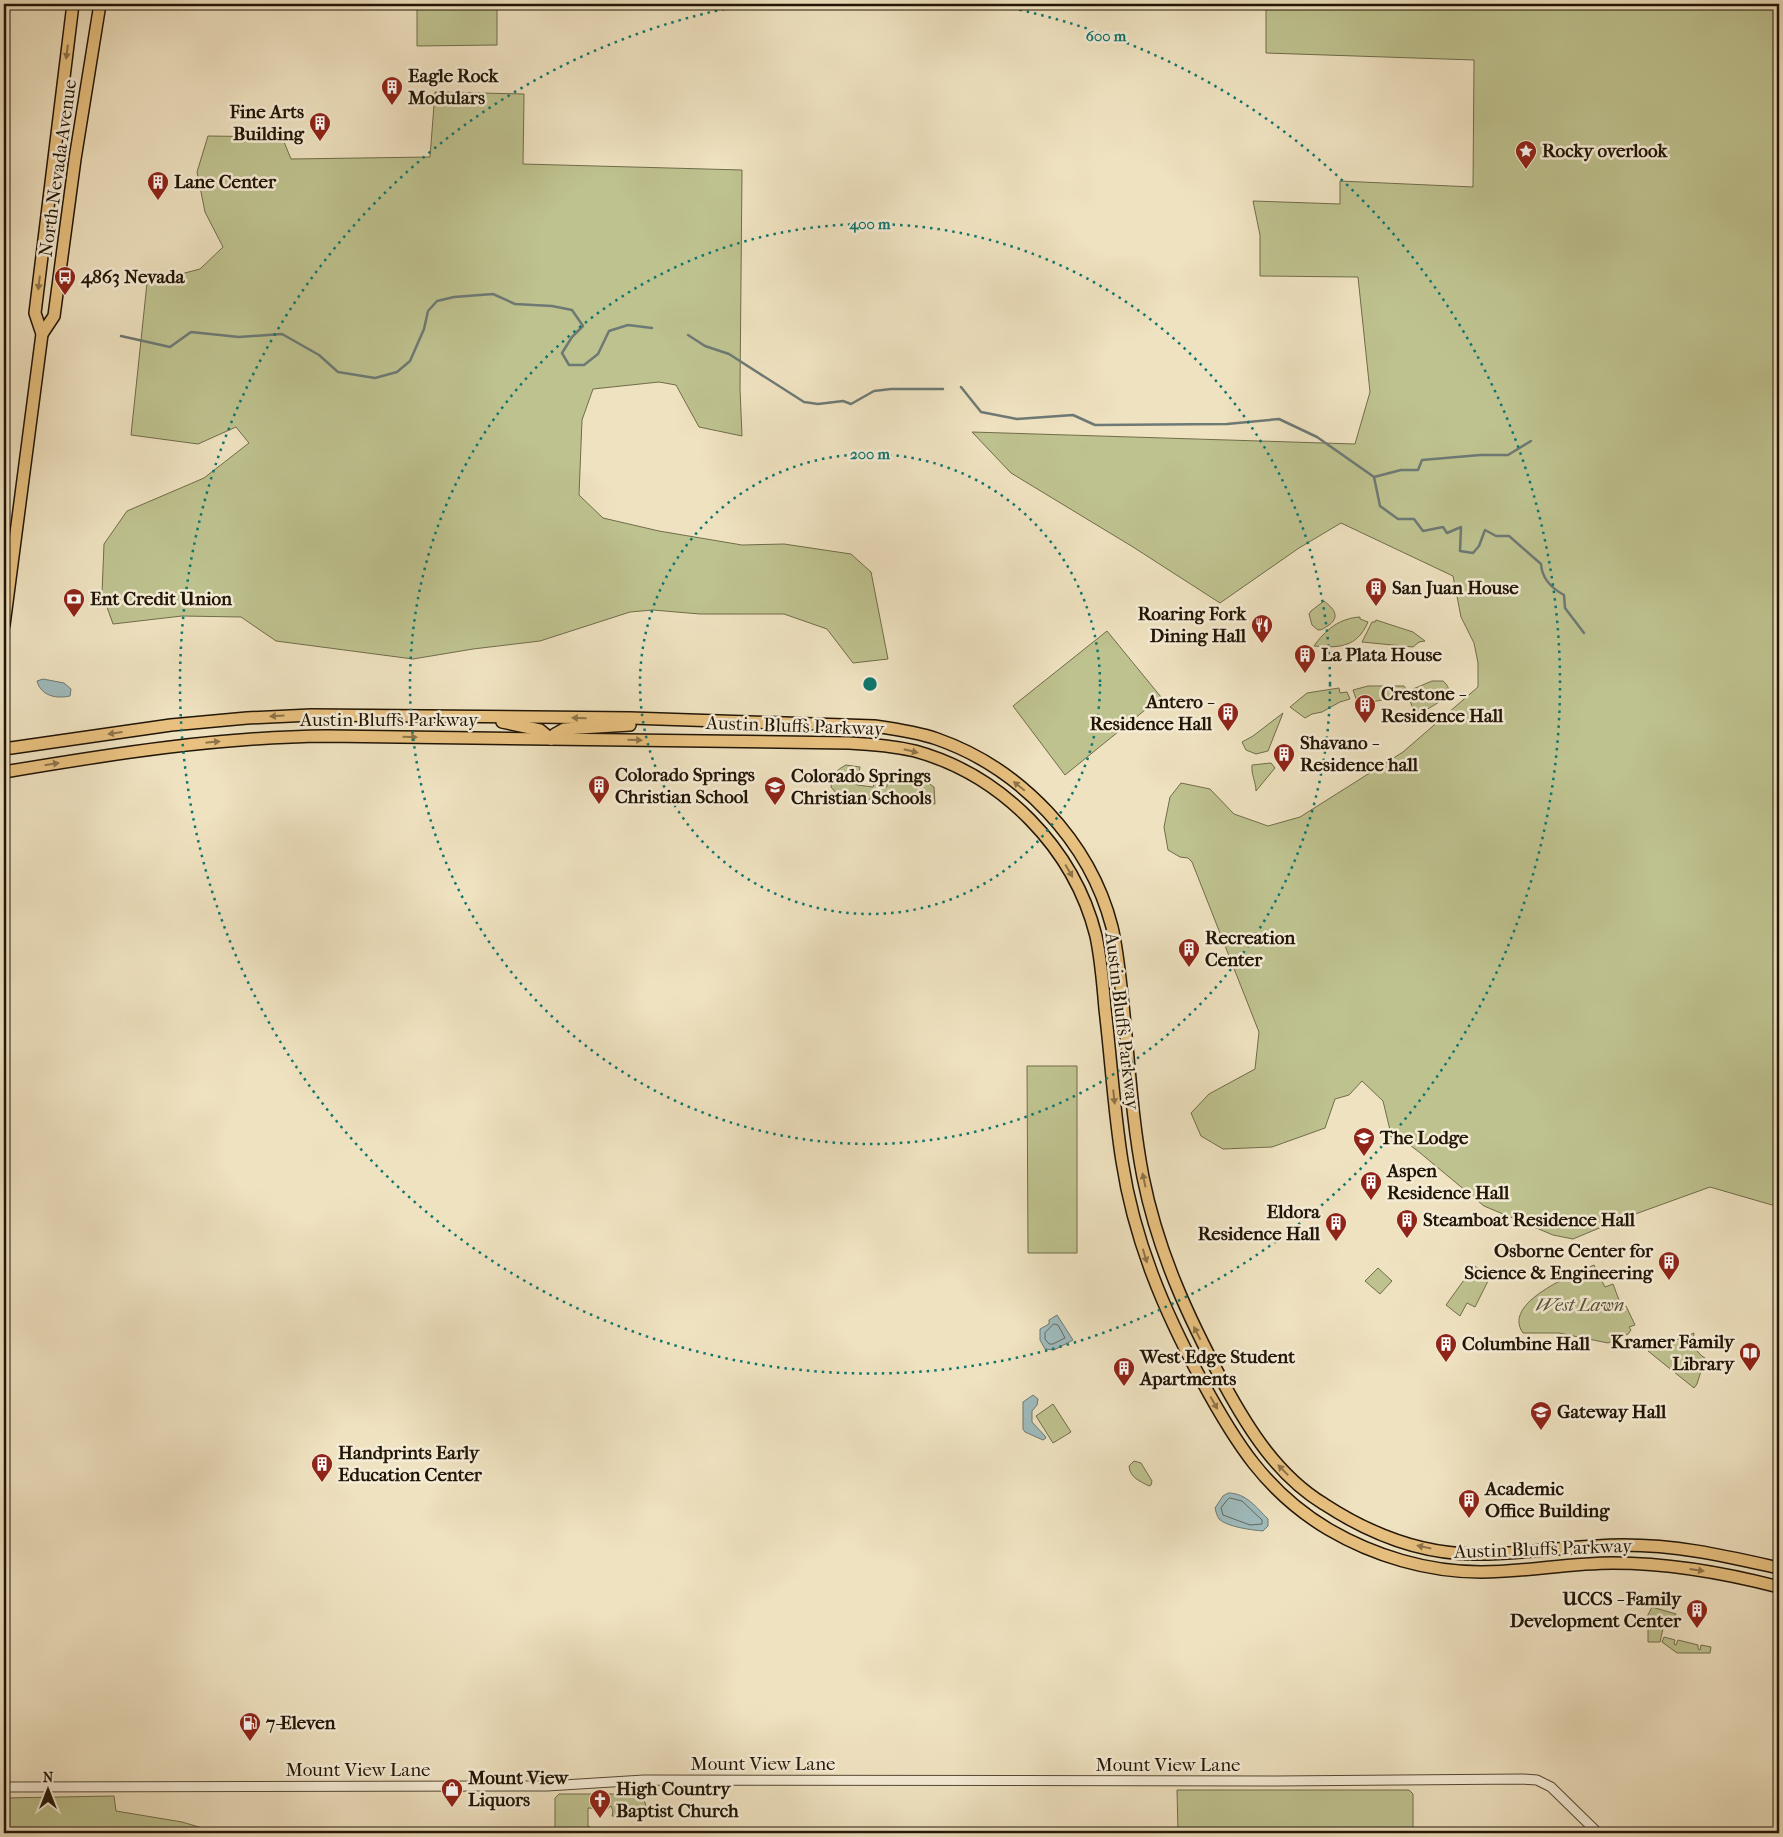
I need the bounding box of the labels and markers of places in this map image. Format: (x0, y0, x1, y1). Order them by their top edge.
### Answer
place label: Eagle Rock Modulars (407, 65, 500, 109)
building icon: Eagle Rock Modulars (380, 75, 404, 106)
place label: Fine Arts Building (228, 101, 305, 145)
building icon: Fine Arts Building (308, 111, 332, 142)
place icon: Rocky overlook (1514, 139, 1538, 170)
place label: Rocky overlook (1542, 140, 1668, 162)
building icon: Lane Center (146, 170, 170, 201)
place label: Lane Center (174, 171, 277, 193)
bus stop icon: 4863 Nevada (53, 265, 77, 296)
place label: 4863 Nevada (80, 266, 186, 288)
building icon: San Juan House (1364, 576, 1388, 607)
place label: San Juan House (1392, 577, 1519, 599)
bank icon: Ent Credit Union (62, 587, 86, 618)
place label: Ent Credit Union (90, 588, 233, 610)
place label: Roaring Fork Dining Hall (1138, 603, 1247, 647)
restaurant icon: Roaring Fork Dining Hall (1250, 613, 1274, 644)
building icon: La Plata House (1293, 643, 1317, 674)
place label: La Plata House (1321, 644, 1443, 666)
centre of rings (861, 675, 879, 693)
place label: Crestone - Residence Hall (1381, 683, 1504, 727)
place label: Antero - Residence Hall (1090, 691, 1215, 735)
building icon: Crestone - Residence Hall (1353, 693, 1377, 724)
building icon: Antero - Residence Hall (1216, 701, 1240, 732)
place label: Shavano - Residence hall (1300, 732, 1419, 776)
building icon: Shavano - Residence hall (1272, 742, 1296, 773)
place label: Colorado Springs Christian School (615, 764, 755, 808)
place label: Colorado Springs Christian Schools (791, 765, 932, 809)
building icon: Colorado Springs Christian School (587, 774, 611, 805)
school or university icon: Colorado Springs Christian Schools (763, 775, 787, 806)
place label: Recreation Center (1205, 927, 1296, 971)
building icon: Recreation Center (1177, 937, 1201, 968)
school or university icon: The Lodge (1352, 1126, 1376, 1157)
place label: The Lodge (1379, 1127, 1469, 1149)
place label: Aspen Residence Hall (1386, 1160, 1510, 1204)
building icon: Aspen Residence Hall (1359, 1170, 1383, 1201)
place label: Eldora Residence Hall (1198, 1201, 1321, 1245)
building icon: Steamboat Residence Hall (1395, 1208, 1419, 1239)
place label: Steamboat Residence Hall (1423, 1209, 1636, 1231)
building icon: Eldora Residence Hall (1324, 1211, 1348, 1242)
place label: Osborne Center for Science & Engineering (1464, 1240, 1654, 1284)
building icon: Osborne Center for Science & Engineering (1657, 1250, 1681, 1281)
place label: Kramer Family Library (1611, 1331, 1735, 1375)
building icon: Columbine Hall (1434, 1332, 1458, 1363)
place label: Columbine Hall (1462, 1333, 1591, 1355)
library icon: Kramer Family Library (1738, 1341, 1762, 1372)
place label: West Edge Student Apartments (1139, 1346, 1295, 1390)
building icon: West Edge Student Apartments (1112, 1356, 1136, 1387)
school or university icon: Gateway Hall (1529, 1400, 1553, 1431)
place label: Gateway Hall (1557, 1401, 1667, 1423)
place label: Handprints Early Education Center (338, 1442, 483, 1486)
building icon: Handprints Early Education Center (310, 1452, 334, 1483)
place label: Academic Office Building (1484, 1478, 1610, 1522)
building icon: Academic Office Building (1457, 1488, 1481, 1519)
place label: UCCS - Family Development Center (1510, 1588, 1682, 1632)
building icon: UCCS - Family Development Center (1685, 1598, 1709, 1629)
fuel station icon: 7-Eleven (238, 1711, 262, 1742)
place label: 7-Eleven (265, 1712, 337, 1734)
place label: Mount View Liquors (467, 1767, 569, 1811)
shop icon: Mount View Liquors (440, 1777, 464, 1808)
place label: High Country Baptist Church (616, 1778, 739, 1822)
church icon: High Country Baptist Church (588, 1788, 612, 1819)

